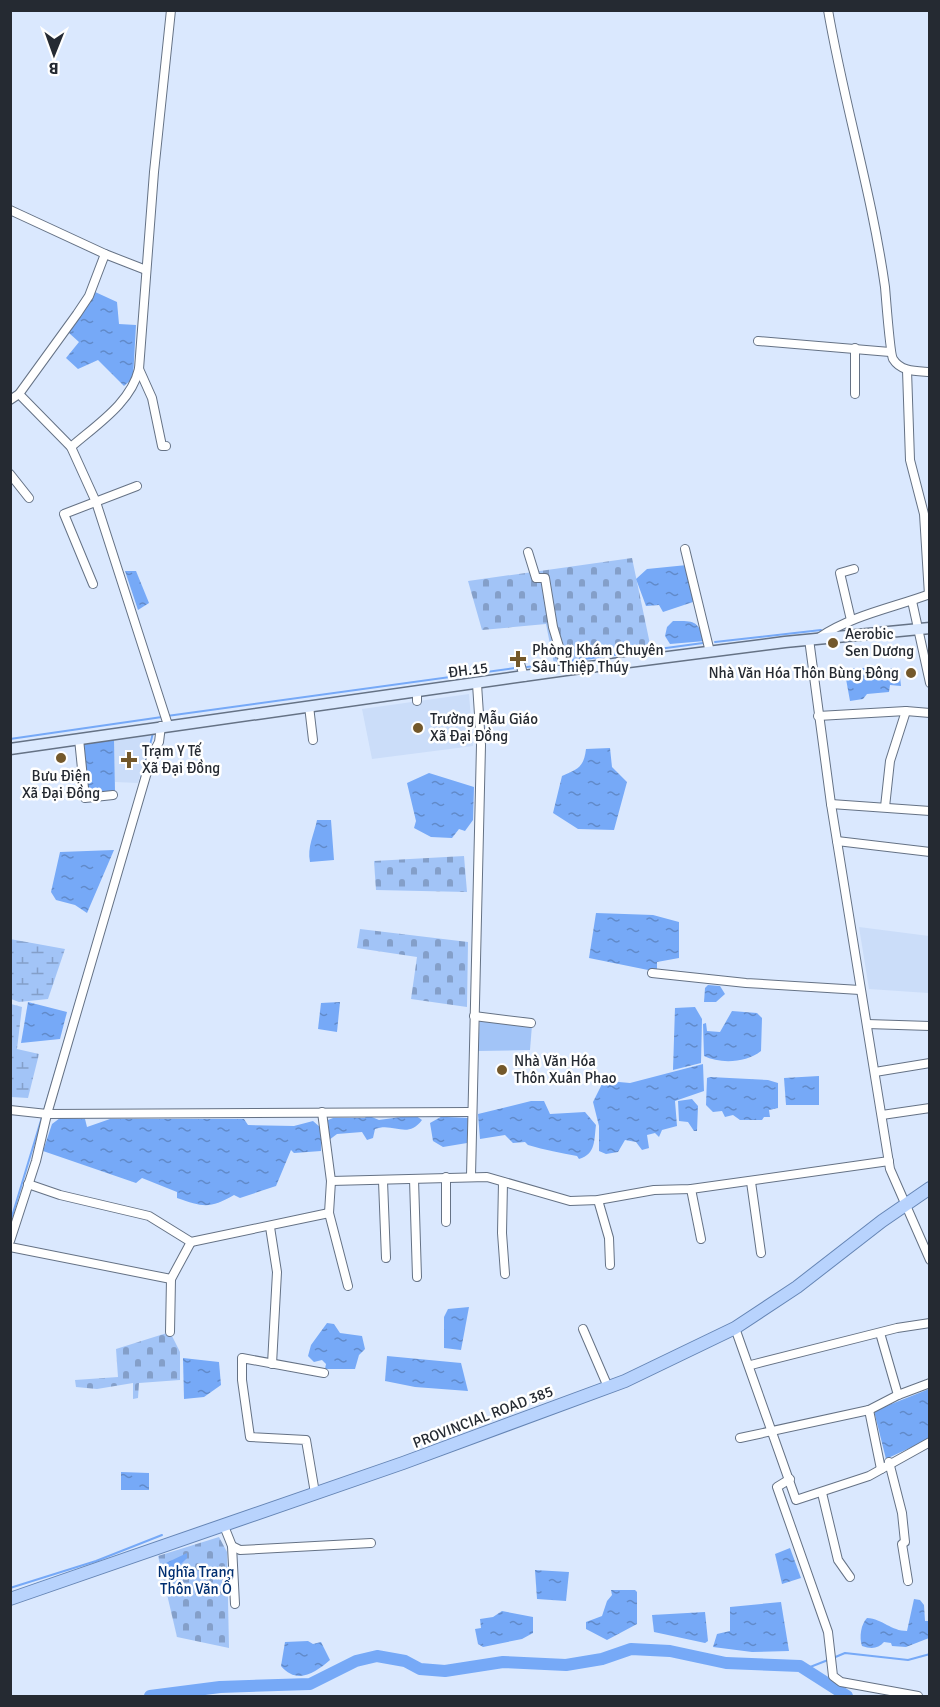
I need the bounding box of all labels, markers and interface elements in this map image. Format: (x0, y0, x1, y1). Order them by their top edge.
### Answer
north arrow (24, 24, 84, 84)
text: B (49, 58, 59, 78)
place label: Aerobic Sen Dương (845, 625, 914, 660)
marker: Aerobic Sen Dương (826, 636, 840, 650)
place label: Phòng Khám Chuyên Sâu Thiệp Thúy (532, 641, 664, 676)
marker: Phòng Khám Chuyên Sâu Thiệp Thúy (509, 650, 527, 668)
street label: ĐH.15 (447, 659, 489, 681)
place label: Nhà Văn Hóa Thôn Bùng Đông (708, 664, 899, 682)
marker: Nhà Văn Hóa Thôn Bùng Đông (904, 666, 918, 680)
place label: Trường Mẫu Giáo Xã Đại Đồng (430, 709, 538, 745)
marker: Trường Mẫu Giáo Xã Đại Đồng (411, 721, 425, 735)
place label: Trạm Y Tế Xã Đại Đồng (142, 742, 220, 777)
marker: Bưu Điện Xã Đại Đồng (54, 751, 68, 765)
marker: Trạm Y Tế Xã Đại Đồng (120, 751, 138, 769)
place label: Bưu Điện Xã Đại Đồng (22, 767, 100, 802)
place label: Nhà Văn Hóa Thôn Xuân Phao (514, 1052, 617, 1087)
marker: Nhà Văn Hóa Thôn Xuân Phao (495, 1063, 509, 1077)
street label: PROVINCIAL ROAD 385 (410, 1382, 556, 1452)
park label: Nghĩa Trang Thôn Văn Ổ (157, 1563, 235, 1598)

